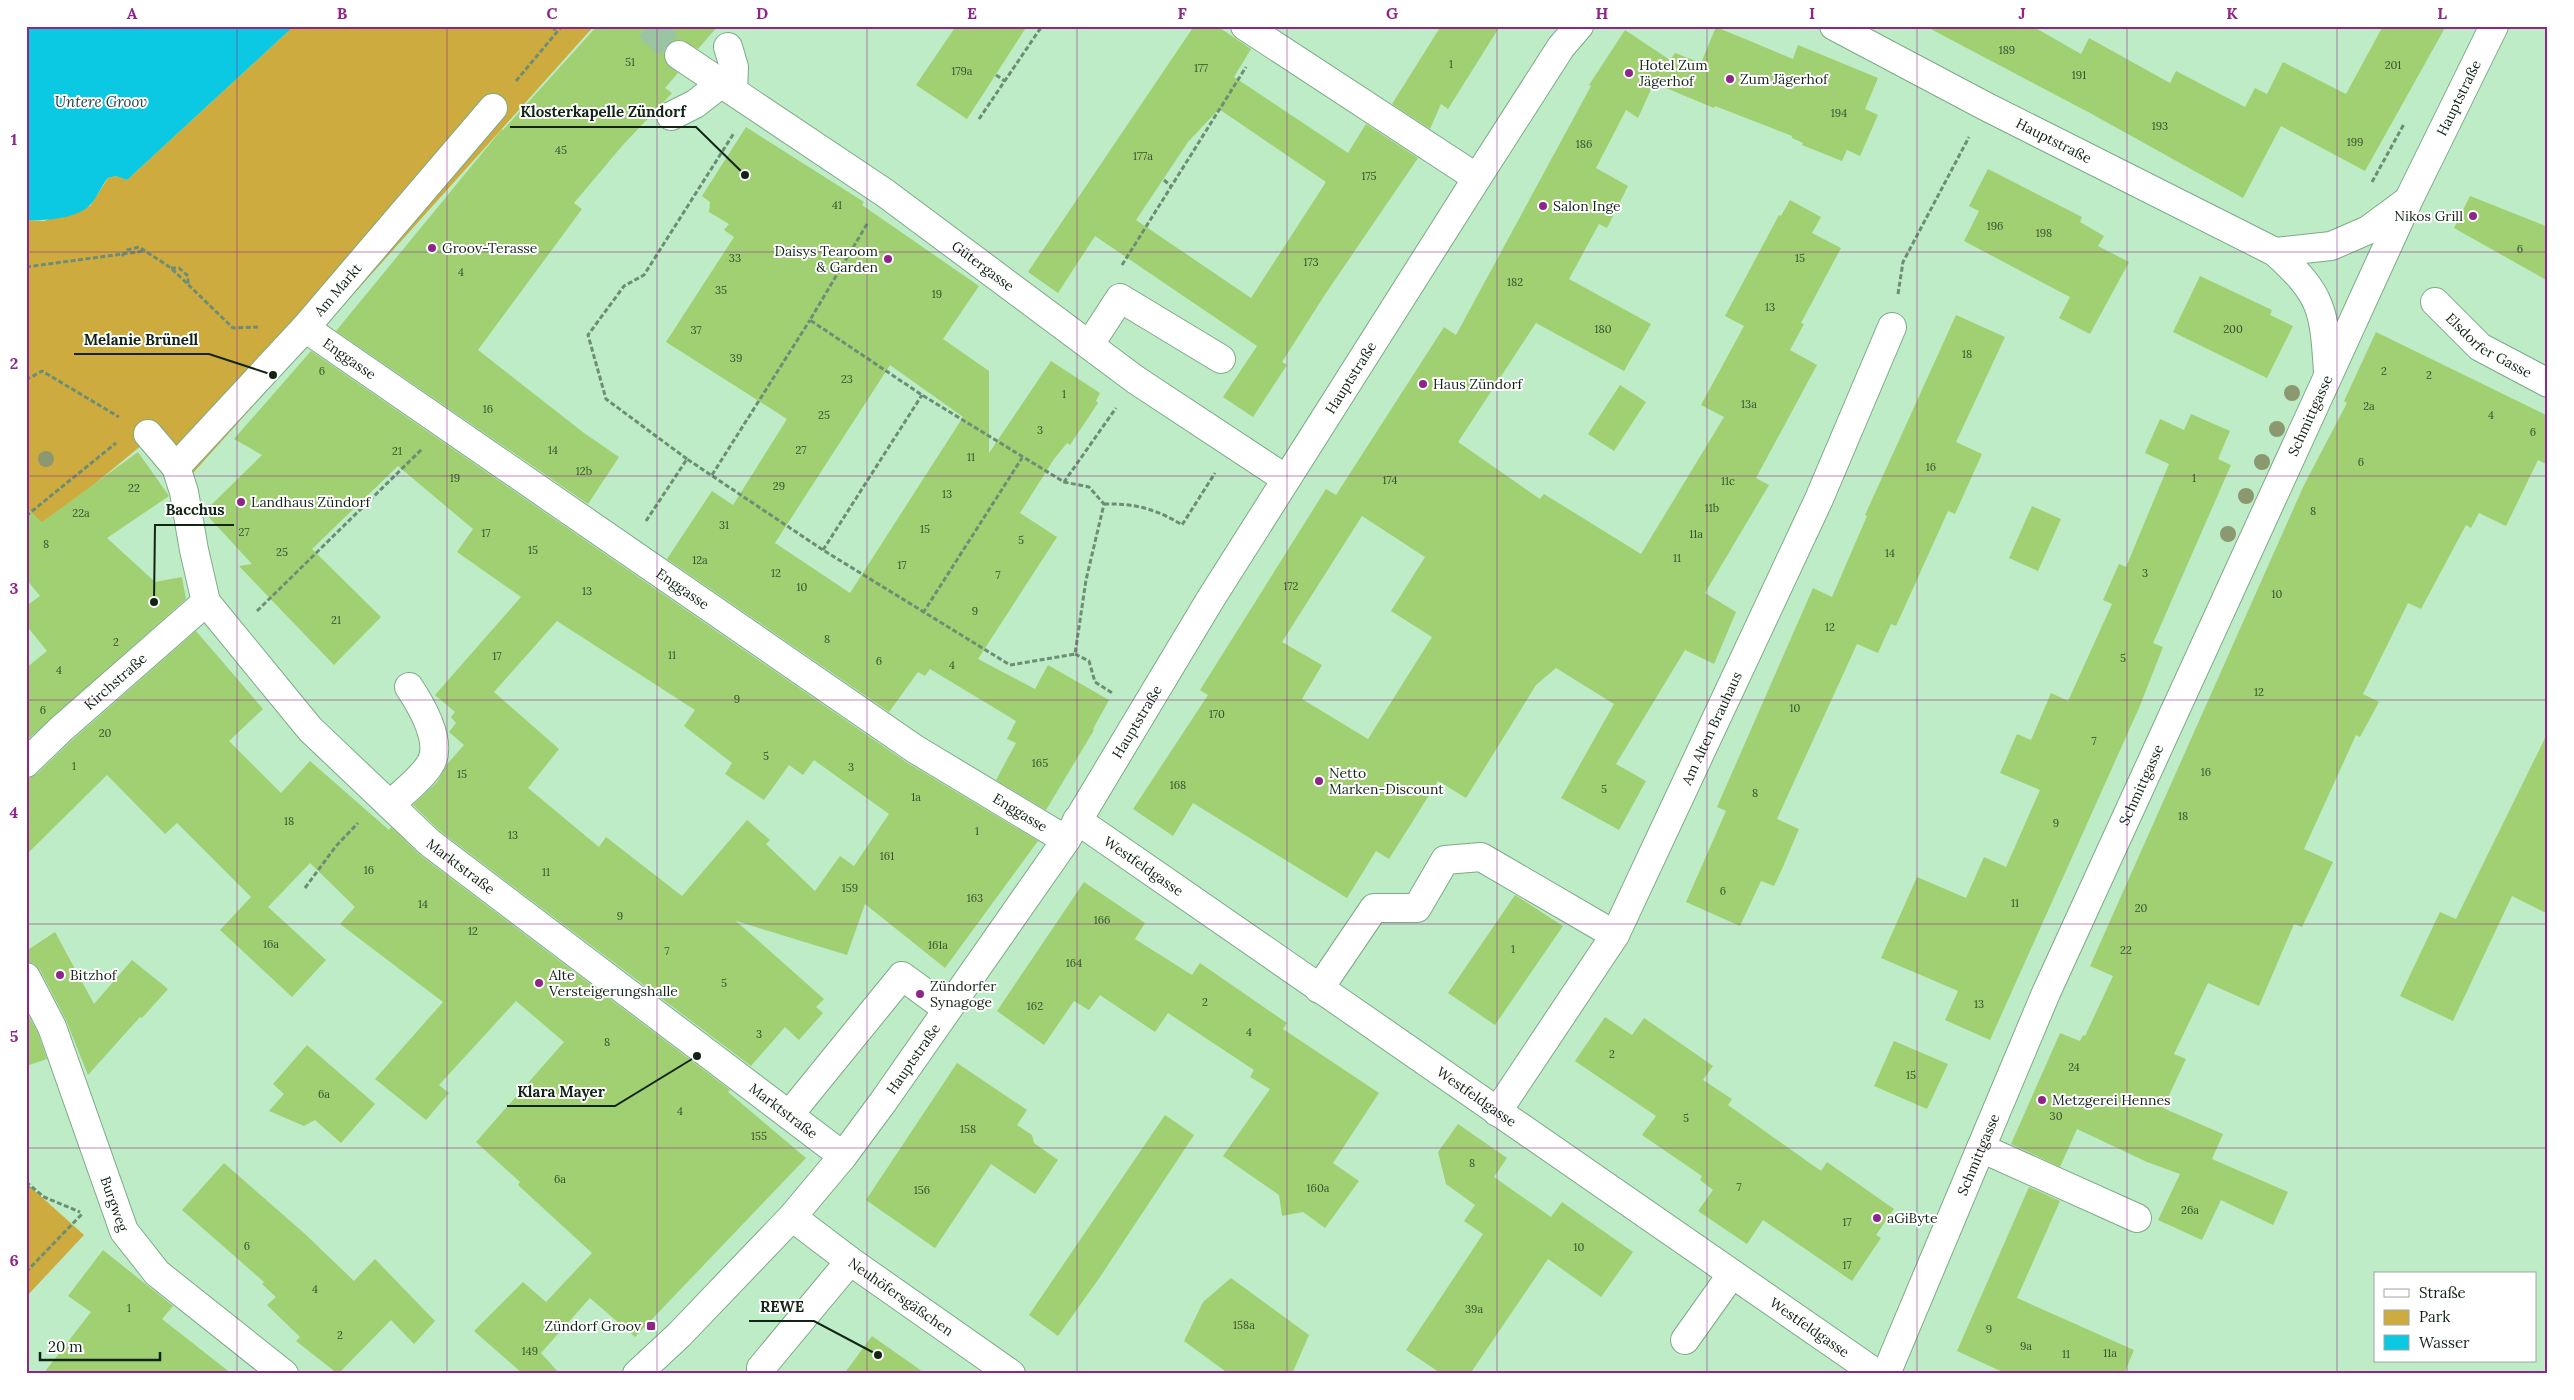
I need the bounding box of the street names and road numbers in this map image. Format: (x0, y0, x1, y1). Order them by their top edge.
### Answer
street label: Hauptstraße (2432, 57, 2485, 139)
street label: Hauptstraße (2013, 114, 2095, 167)
street label: Gütergasse (948, 237, 1018, 295)
street label: Am Markt (309, 259, 366, 321)
street label: Elsdorfer Gasse (2442, 309, 2535, 382)
street label: Enggasse (319, 334, 380, 383)
street label: Hauptstraße (1321, 338, 1381, 417)
street label: Schmittgasse (2284, 372, 2336, 459)
street label: Enggasse (653, 564, 713, 614)
street label: Kirchstraße (80, 649, 151, 714)
street label: Am Alten Brauhaus (1677, 669, 1746, 789)
street label: Hauptstraße (1108, 681, 1166, 762)
street label: Schmittgasse (2115, 741, 2168, 828)
street label: Enggasse (990, 789, 1051, 836)
street label: Westfeldgasse (1100, 832, 1187, 900)
street label: Marktstraße (423, 835, 499, 898)
street label: Hauptstraße (882, 1020, 944, 1098)
street label: Westfeldgasse (1433, 1063, 1520, 1131)
street label: Marktstraße (746, 1079, 822, 1143)
street label: Schmittgasse (1953, 1111, 2003, 1198)
street label: Burgweg (96, 1174, 133, 1234)
street label: Neuhöfersgäßchen (845, 1254, 957, 1340)
street label: Westfeldgasse (1766, 1293, 1853, 1361)

